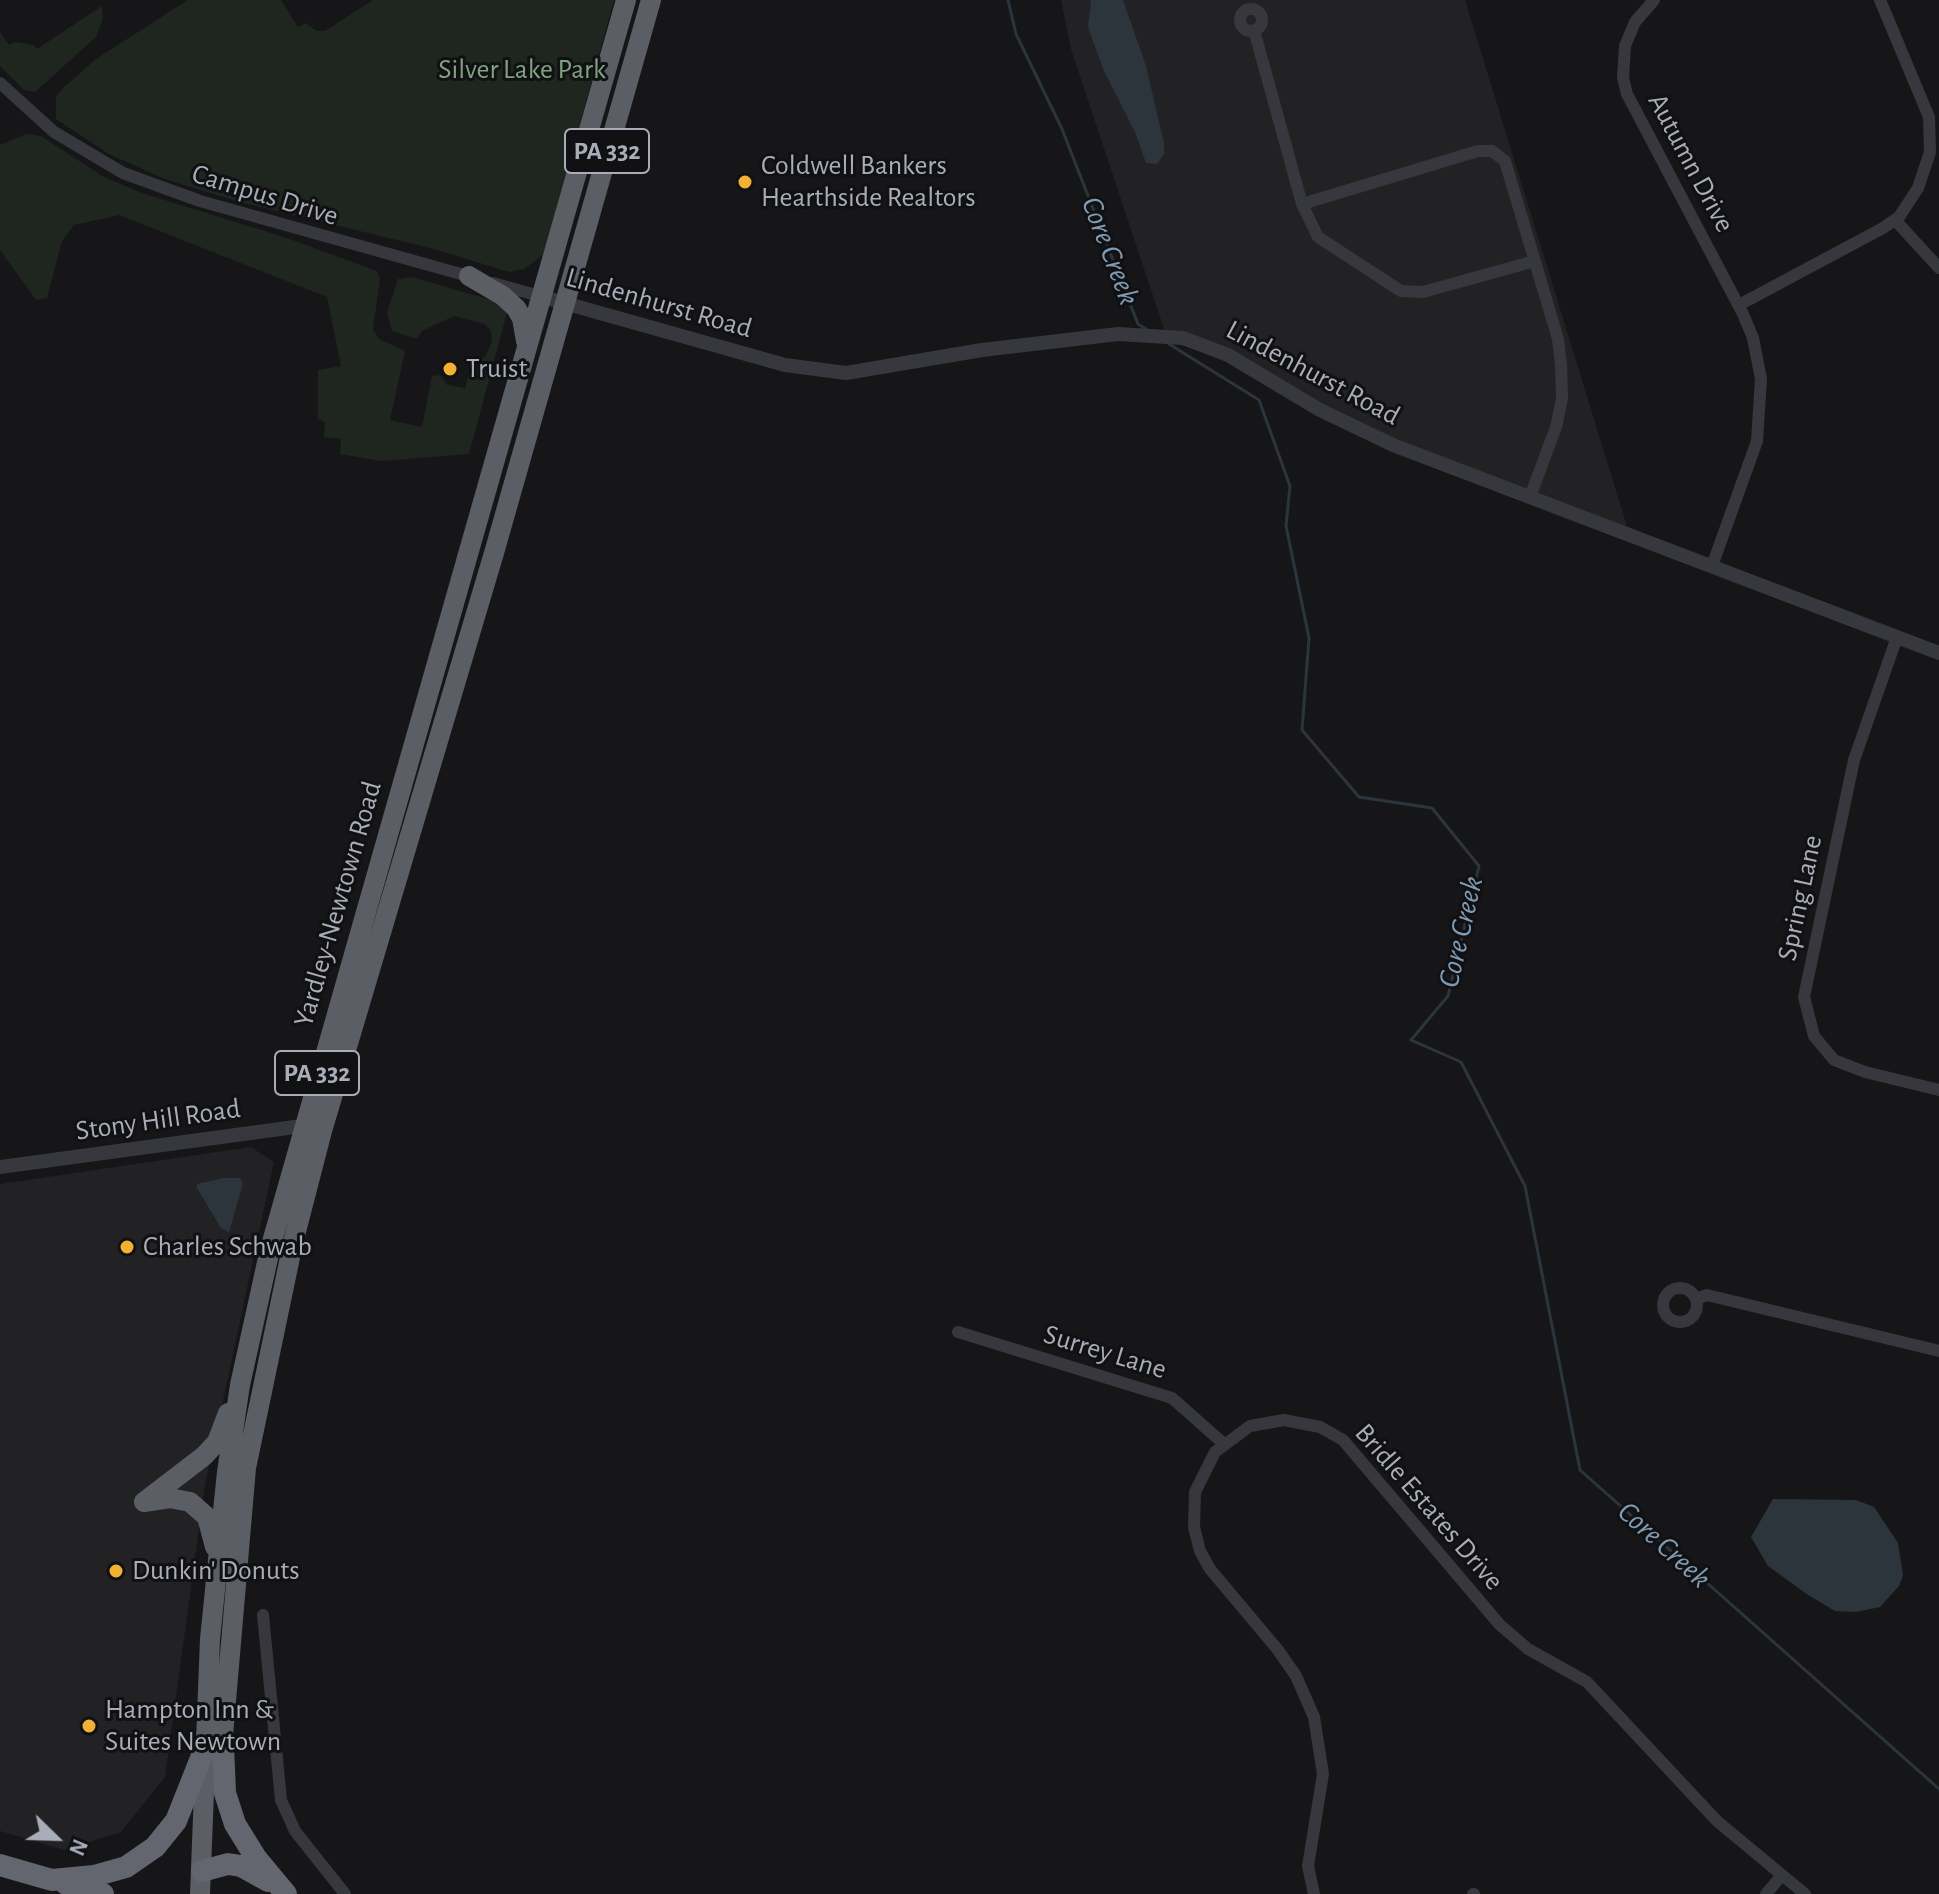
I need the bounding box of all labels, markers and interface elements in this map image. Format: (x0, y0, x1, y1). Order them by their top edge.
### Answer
park label: Silver Lake Park (438, 53, 606, 87)
street label: Autumn Drive (1640, 88, 1742, 238)
road number: PA 332 (565, 129, 649, 173)
place label: Coldwell Bankers Hearthside Realtors (761, 149, 976, 215)
street label: Campus Drive (188, 157, 342, 233)
marker: Coldwell Bankers Hearthside Realtors (736, 173, 754, 191)
water label: Core Creek (1073, 192, 1147, 310)
street label: Lindenhurst Road (562, 260, 756, 346)
street label: Lindenhurst Road (1220, 313, 1406, 433)
place label: Truist (466, 352, 527, 386)
marker: Truist (441, 360, 459, 378)
street label: Yardley-Newtown Road (287, 777, 389, 1031)
street label: Spring Lane (1770, 832, 1830, 964)
water label: Core Creek (1431, 873, 1491, 991)
road number: PA 332 (275, 1051, 359, 1095)
street label: Stony Hill Road (74, 1092, 242, 1148)
place label: Charles Schwab (143, 1230, 312, 1264)
marker: Charles Schwab (118, 1238, 136, 1256)
street label: Surrey Lane (1040, 1317, 1170, 1387)
street label: Bridle Estates Drive (1347, 1417, 1511, 1597)
water label: Core Creek (1610, 1494, 1718, 1596)
place label: Dunkin' Donuts (132, 1554, 300, 1588)
marker: Dunkin' Donuts (107, 1562, 125, 1580)
place label: Hampton Inn & Suites Newtown (105, 1693, 281, 1759)
marker: Hampton Inn & Suites Newtown (80, 1717, 98, 1735)
north arrow (16, 1798, 96, 1878)
text: N (65, 1836, 91, 1859)

